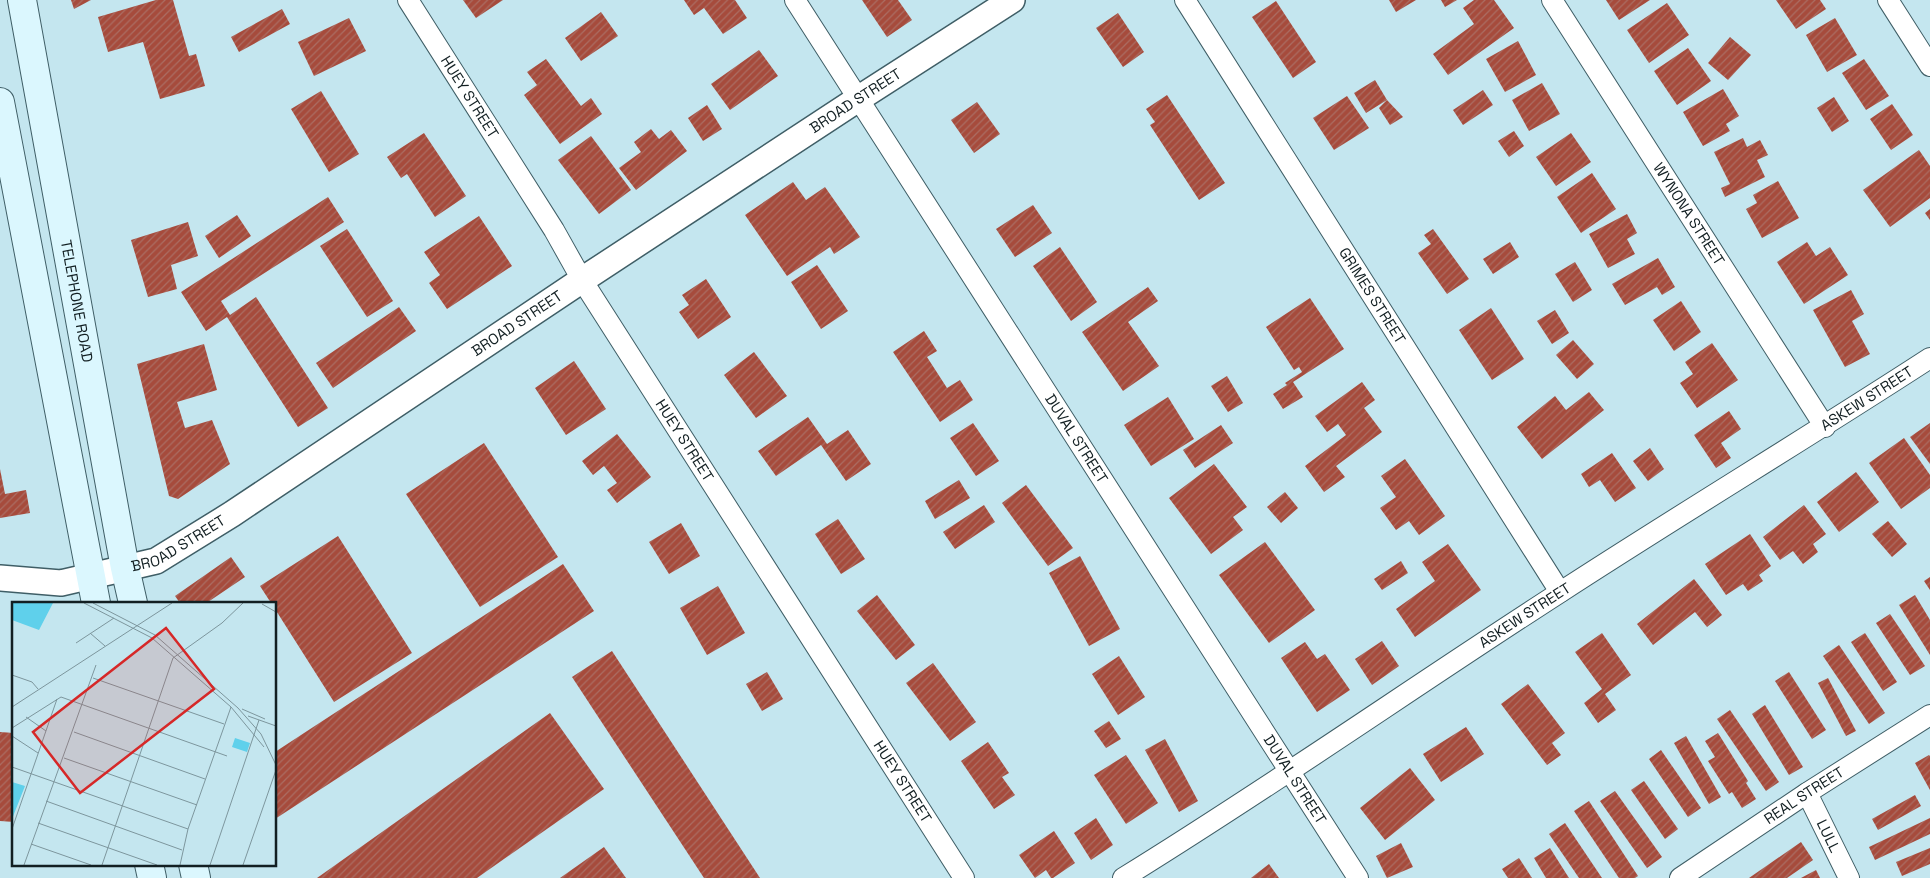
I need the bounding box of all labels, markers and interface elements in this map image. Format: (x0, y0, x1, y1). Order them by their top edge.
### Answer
street label: HUEY STREET (437, 52, 503, 142)
street label: BROAD STREET (806, 64, 905, 137)
street label: WYNONA STREET (1649, 159, 1729, 269)
street label: TELEPHONE ROAD (57, 238, 98, 364)
street label: GRIMES STREET (1335, 244, 1410, 347)
street label: BROAD STREET (468, 286, 566, 360)
street label: ASKEW STREET (1817, 362, 1916, 435)
street label: DUVAL STREET (1041, 390, 1112, 487)
street label: HUEY STREET (652, 395, 718, 485)
street label: BROAD STREET (129, 510, 229, 575)
street label: ASKEW STREET (1475, 578, 1574, 652)
inset map (12, 602, 276, 866)
street label: DUVAL STREET (1260, 731, 1331, 828)
street label: HUEY STREET (870, 737, 936, 826)
street label: REAL STREET (1760, 762, 1848, 828)
street label: LULL (1813, 816, 1845, 855)

